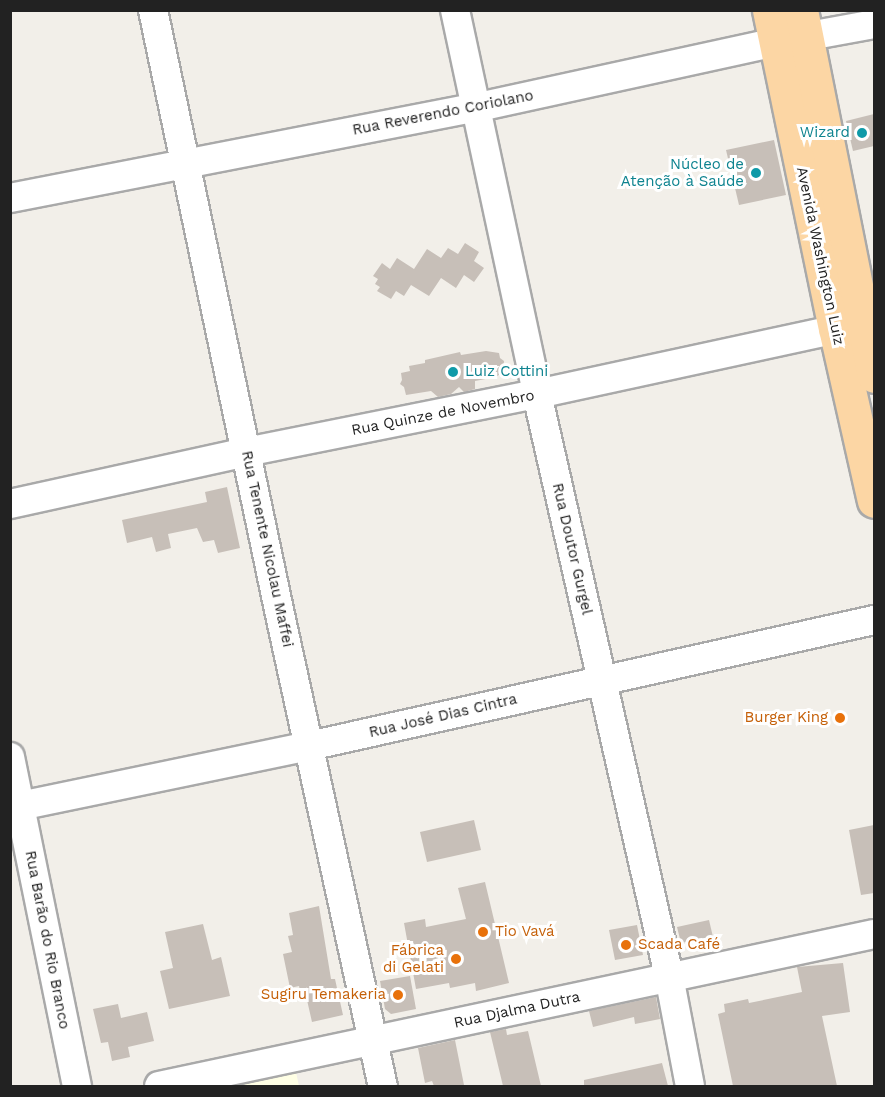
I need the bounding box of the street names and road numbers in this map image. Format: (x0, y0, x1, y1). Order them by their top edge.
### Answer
street label: Rua Reverendo Coriolano (351, 87, 535, 139)
street label: Avenida Washington Luiz (792, 165, 848, 347)
street label: Rua Quinze de Novembro (350, 386, 536, 440)
street label: Rua Tenente Nicolau Maffei (237, 449, 297, 649)
street label: Rua Doutor Gurgel (548, 481, 596, 617)
street label: Rua José Dias Cintra (367, 690, 519, 742)
street label: Rua Barão do Rio Branco (21, 849, 73, 1031)
street label: Rua Djalma Dutra (452, 988, 582, 1032)

